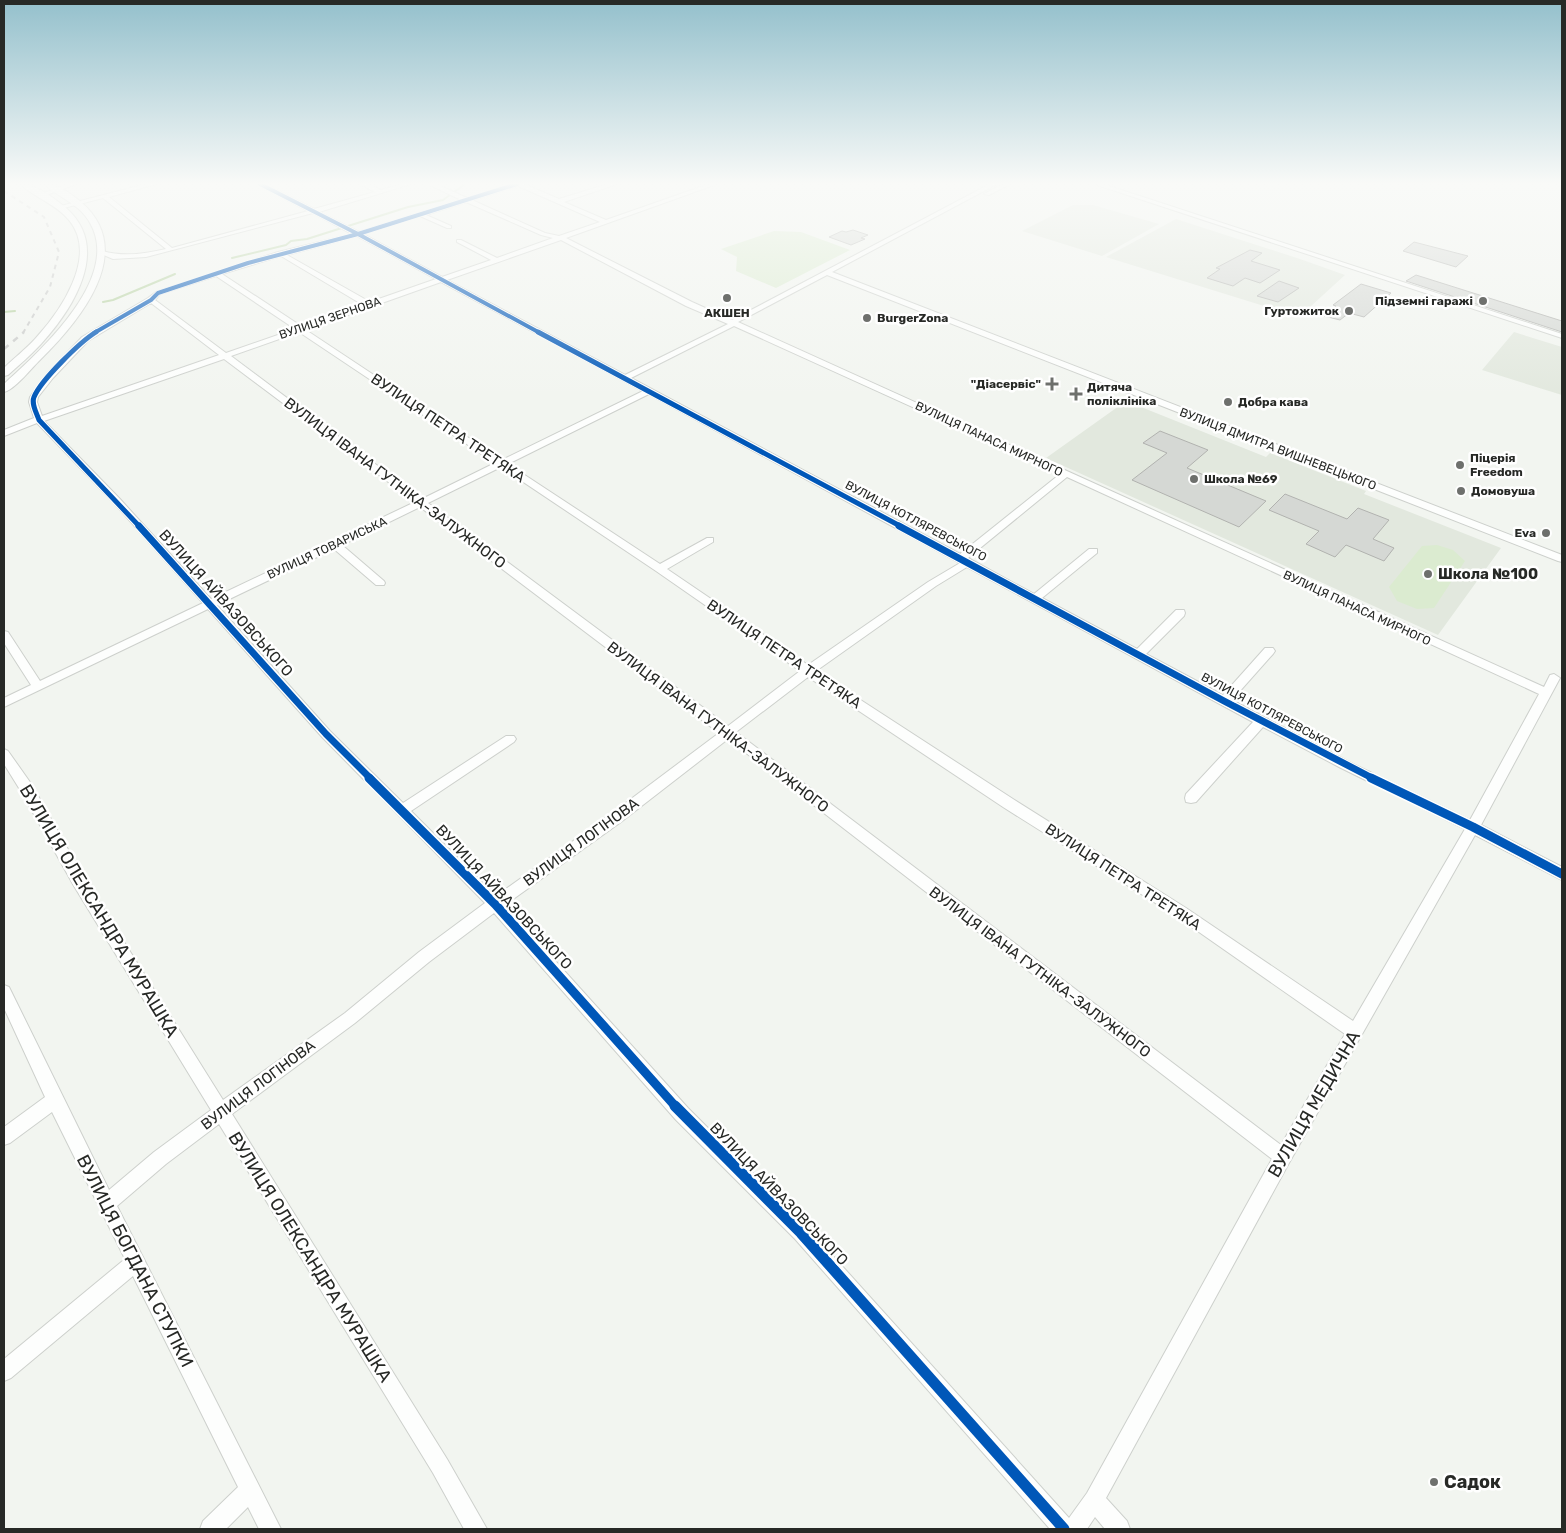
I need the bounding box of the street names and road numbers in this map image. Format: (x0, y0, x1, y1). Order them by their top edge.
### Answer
street label: ВУЛИЦЯ ЗЕРНОВА (277, 294, 383, 342)
street label: ВУЛИЦЯ ПЕТРА ТРЕТЯКА (367, 370, 529, 486)
street label: ВУЛИЦЯ ІВАНА ГУТНІКА-ЗАЛУЖНОГО (281, 394, 509, 572)
street label: ВУЛИЦЯ ПАНАСА МИРНОГО (913, 399, 1065, 479)
street label: ВУЛИЦЯ ДМИТРА ВИШНЕВЕЦЬКОГО (1178, 405, 1378, 493)
street label: ВУЛИЦЯ КОТЛЯРЕВСЬКОГО (843, 478, 989, 564)
street label: ВУЛИЦЯ ТОВАРИСЬКА (265, 514, 389, 582)
street label: ВУЛИЦЯ АЙВАЗОВСЬКОГО (155, 526, 297, 680)
street label: ВУЛИЦЯ ПАНАСА МИРНОГО (1281, 568, 1433, 648)
street label: ВУЛИЦЯ ПЕТРА ТРЕТЯКА (703, 596, 865, 712)
street label: ВУЛИЦЯ ІВАНА ГУТНІКА-ЗАЛУЖНОГО (604, 638, 832, 816)
street label: ВУЛИЦЯ КОТЛЯРЕВСЬКОГО (1199, 670, 1345, 756)
street label: ВУЛИЦЯ ОЛЕКСАНДРА МУРАШКА (15, 781, 183, 1041)
street label: ВУЛИЦЯ ЛОГІНОВА (520, 794, 642, 890)
street label: ВУЛИЦЯ ПЕТРА ТРЕТЯКА (1042, 820, 1204, 934)
street label: ВУЛИЦЯ АЙВАЗОВСЬКОГО (432, 821, 576, 973)
street label: ВУЛИЦЯ ІВАНА ГУТНІКА-ЗАЛУЖНОГО (926, 883, 1154, 1061)
street label: ВУЛИЦЯ МЕДИЧНА (1263, 1027, 1365, 1181)
street label: ВУЛИЦЯ ЛОГІНОВА (197, 1036, 319, 1134)
street label: ВУЛИЦЯ АЙВАЗОВСЬКОГО (706, 1119, 852, 1269)
street label: ВУЛИЦЯ ОЛЕКСАНДРА МУРАШКА (224, 1128, 396, 1386)
street label: ВУЛИЦЯ БОГДАНА СТУПКИ (72, 1151, 198, 1371)

